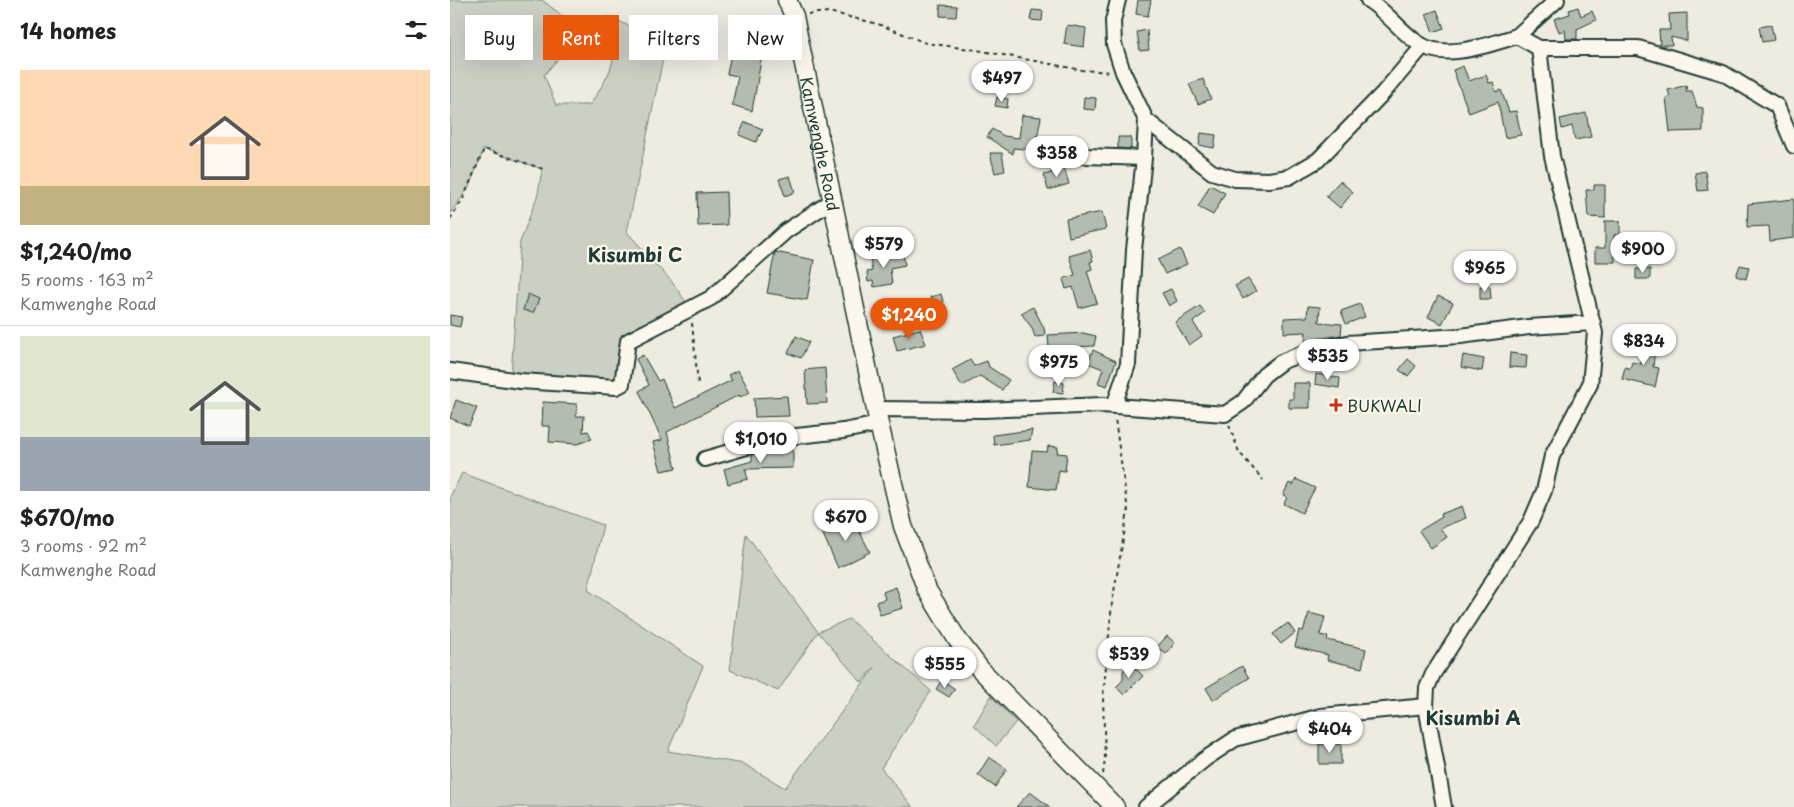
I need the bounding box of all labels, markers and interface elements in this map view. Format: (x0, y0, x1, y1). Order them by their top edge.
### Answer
text: 14 homes (20, 14, 116, 46)
chip: Buy (465, 15, 533, 60)
chip: Rent (543, 15, 619, 60)
chip: Filters (629, 15, 718, 60)
chip: New (728, 15, 802, 60)
icon: filters (402, 16, 430, 44)
pin: $497 (972, 61, 1032, 103)
text: $497 (982, 65, 1022, 89)
street label: Kamwenghe Road (795, 74, 846, 213)
icon: home (180, 103, 270, 193)
pin: $358 (1027, 136, 1087, 178)
text: $358 (1037, 140, 1077, 164)
pin: $579 (854, 226, 914, 269)
text: $579 (864, 231, 904, 255)
pin: $900 (1613, 232, 1673, 274)
text: $1,240/mo (20, 235, 132, 267)
text: $900 (1621, 236, 1665, 260)
district label: Kisumbi C (588, 240, 682, 268)
pin: $965 (1455, 250, 1515, 293)
text: $965 (1464, 255, 1506, 279)
text: 5 rooms · 163 m² (20, 267, 154, 291)
text: Kamwenghe Road (20, 291, 157, 315)
pin: $1,240 (868, 298, 950, 340)
text: $1,240 (881, 302, 937, 326)
pin: $834 (1614, 324, 1674, 366)
text: $834 (1623, 328, 1665, 352)
pin: $535 (1298, 338, 1358, 381)
text: $535 (1307, 343, 1349, 367)
pin: $975 (1029, 344, 1089, 387)
text: $975 (1039, 349, 1079, 373)
icon: home (180, 368, 270, 458)
place label: BUKWALI (1347, 393, 1422, 417)
marker: BUKWALI (1329, 398, 1343, 412)
pin: $1,010 (720, 422, 802, 464)
text: $1,010 (735, 426, 787, 450)
pin: $670 (816, 500, 876, 542)
text: $670/mo (20, 501, 114, 533)
text: $670 (825, 504, 867, 528)
text: 3 rooms · 92 m² (20, 533, 147, 557)
text: Kamwenghe Road (20, 557, 157, 581)
pin: $539 (1099, 636, 1159, 679)
text: $539 (1109, 641, 1149, 665)
pin: $555 (915, 646, 975, 689)
text: $555 (925, 651, 965, 675)
district label: Kisumbi A (1425, 703, 1521, 731)
pin: $404 (1300, 712, 1360, 754)
text: $404 (1308, 716, 1352, 740)

